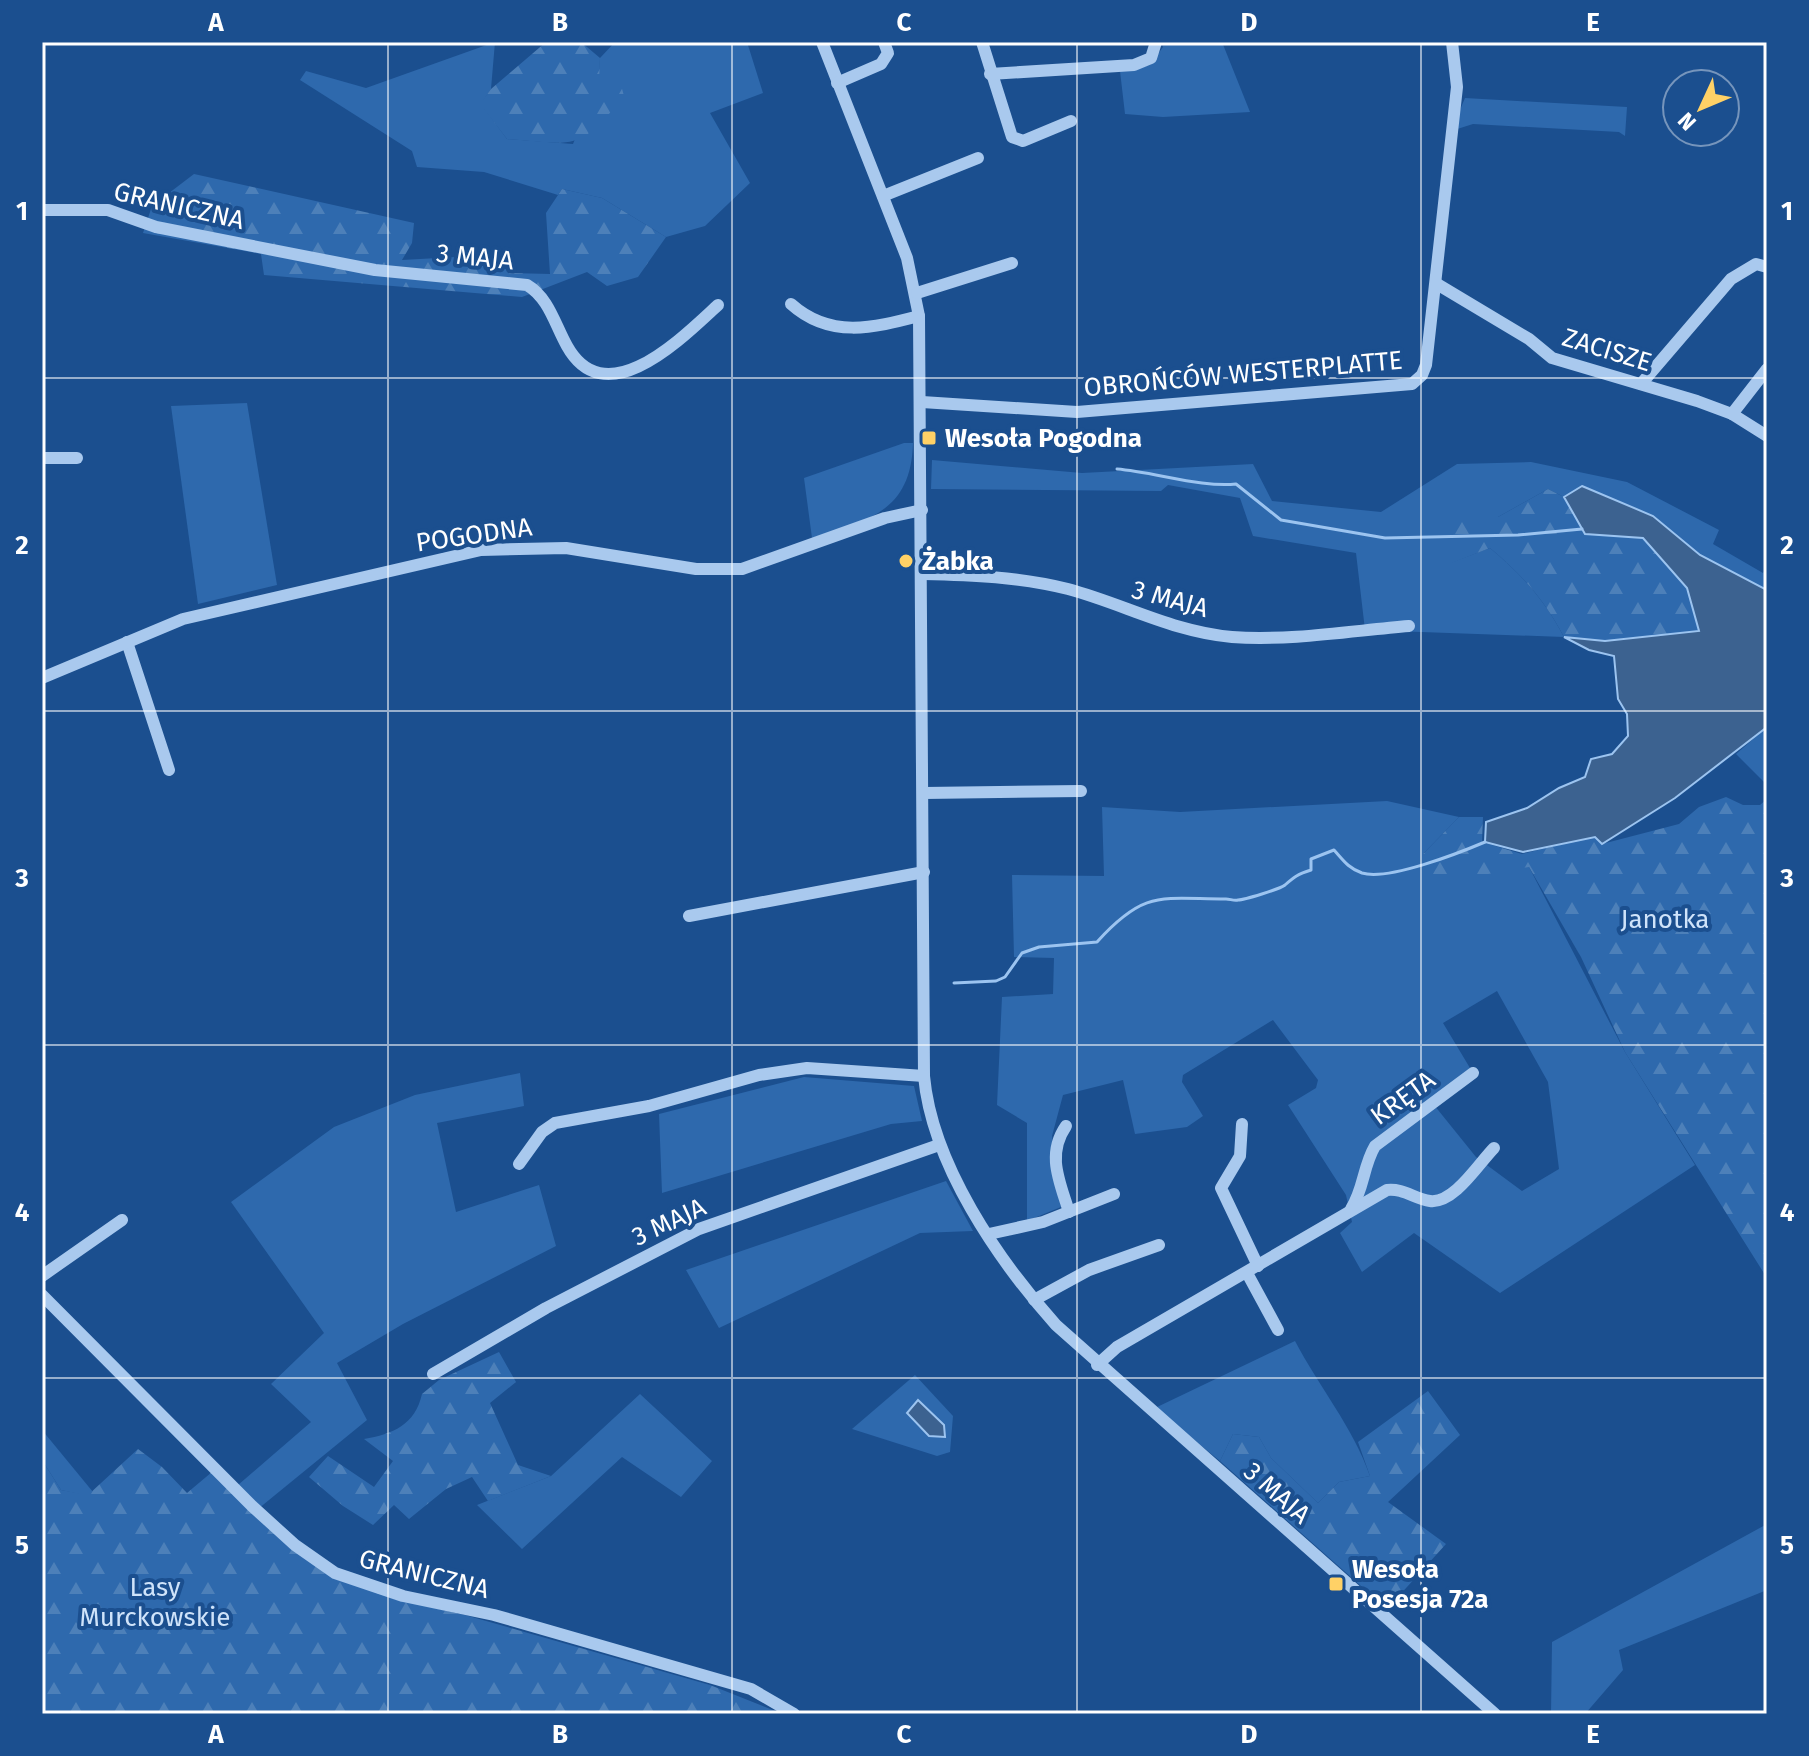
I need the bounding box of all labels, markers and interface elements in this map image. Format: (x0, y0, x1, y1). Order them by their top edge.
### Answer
text: A (207, 7, 224, 38)
text: B (552, 7, 568, 38)
text: C (897, 7, 912, 38)
text: D (1241, 7, 1258, 38)
text: E (1586, 7, 1600, 38)
north arrow (1661, 68, 1741, 148)
text: N (1672, 107, 1702, 136)
street label: GRANICZNA (111, 176, 247, 236)
text: 1 (16, 196, 28, 227)
text: 1 (1781, 196, 1793, 227)
street label: 3 MAJA (435, 238, 515, 276)
street label: ZACISZE (1559, 322, 1655, 378)
street label: OBROŃCÓW WESTERPLATTE (1082, 345, 1404, 403)
place label: Wesoła Pogodna (945, 423, 1142, 454)
marker: Wesoła Pogodna (920, 429, 938, 447)
street label: POGODNA (414, 512, 534, 558)
text: 2 (15, 530, 29, 561)
text: 2 (1780, 530, 1794, 561)
place label: Żabka (922, 546, 994, 577)
marker: Żabka (897, 552, 915, 570)
street label: 3 MAJA (1128, 574, 1212, 624)
text: 3 (14, 863, 29, 894)
text: 3 (1779, 863, 1794, 894)
park label: Janotka (1621, 904, 1709, 935)
street label: KRĘTA (1365, 1064, 1441, 1132)
street label: 3 MAJA (627, 1191, 711, 1252)
text: 4 (15, 1197, 30, 1228)
text: 4 (1780, 1197, 1795, 1228)
street label: 3 MAJA (1237, 1456, 1317, 1530)
text: 5 (15, 1530, 29, 1561)
text: 5 (1780, 1530, 1794, 1561)
street label: GRANICZNA (356, 1543, 492, 1605)
place label: Wesoła Posesja 72a (1352, 1554, 1489, 1615)
park label: Lasy Murckowskie (80, 1572, 230, 1633)
marker: Wesoła Posesja 72a (1327, 1575, 1345, 1593)
text: A (207, 1719, 224, 1750)
text: B (552, 1719, 568, 1750)
text: C (897, 1719, 912, 1750)
text: D (1241, 1719, 1258, 1750)
text: E (1586, 1719, 1600, 1750)

